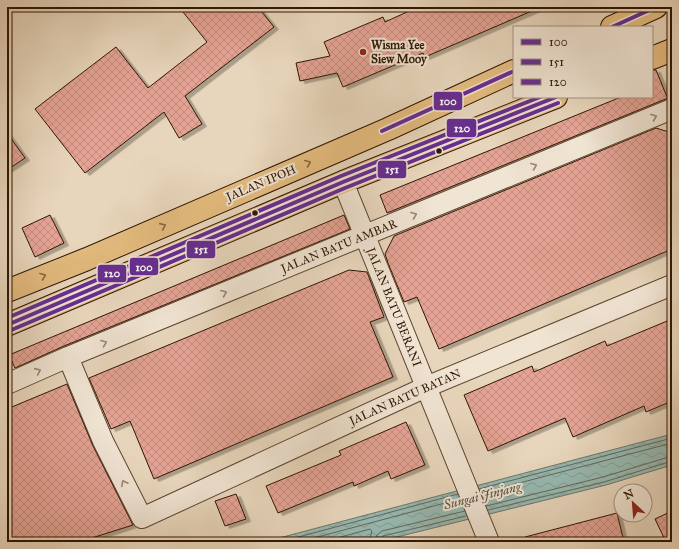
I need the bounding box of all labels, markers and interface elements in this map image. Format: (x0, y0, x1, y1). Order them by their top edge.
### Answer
legend (513, 26, 653, 98)
text: 100 (549, 35, 568, 49)
place label: Wisma Yee Siew Mooy (371, 38, 428, 67)
marker: Wisma Yee Siew Mooy (358, 47, 368, 57)
text: 151 (549, 55, 564, 69)
text: 120 (549, 75, 567, 89)
line badge: 100 (433, 91, 463, 111)
text: 100 (439, 95, 457, 108)
one-way arrow (651, 113, 658, 121)
line badge: 120 (446, 118, 477, 138)
text: 120 (454, 122, 471, 135)
unlabelled marker (434, 146, 444, 156)
one-way arrow (304, 160, 311, 168)
line badge: 151 (377, 160, 407, 179)
street label: JALAN IPOH (222, 162, 298, 206)
one-way arrow (531, 162, 538, 170)
text: 151 (385, 163, 400, 176)
unlabelled marker (250, 208, 260, 218)
one-way arrow (409, 212, 417, 220)
street label: JALAN BATU AMBAR (277, 216, 400, 277)
one-way arrow (158, 223, 166, 231)
line badge: 151 (186, 240, 216, 259)
text: 151 (194, 243, 209, 256)
street label: JALAN BATU BERANI (362, 244, 424, 369)
line badge: 100 (129, 257, 159, 276)
text: 100 (135, 261, 153, 274)
line badge: 120 (97, 264, 127, 283)
text: 120 (104, 267, 121, 280)
one-way arrow (40, 273, 47, 281)
one-way arrow (220, 290, 228, 298)
one-way arrow (101, 339, 108, 347)
street label: JALAN BATU BATAN (345, 366, 463, 430)
one-way arrow (34, 367, 41, 375)
water label: Sungai Jinjang (441, 478, 523, 514)
one-way arrow (122, 480, 129, 488)
north arrow (613, 483, 653, 523)
text: N (622, 486, 636, 502)

